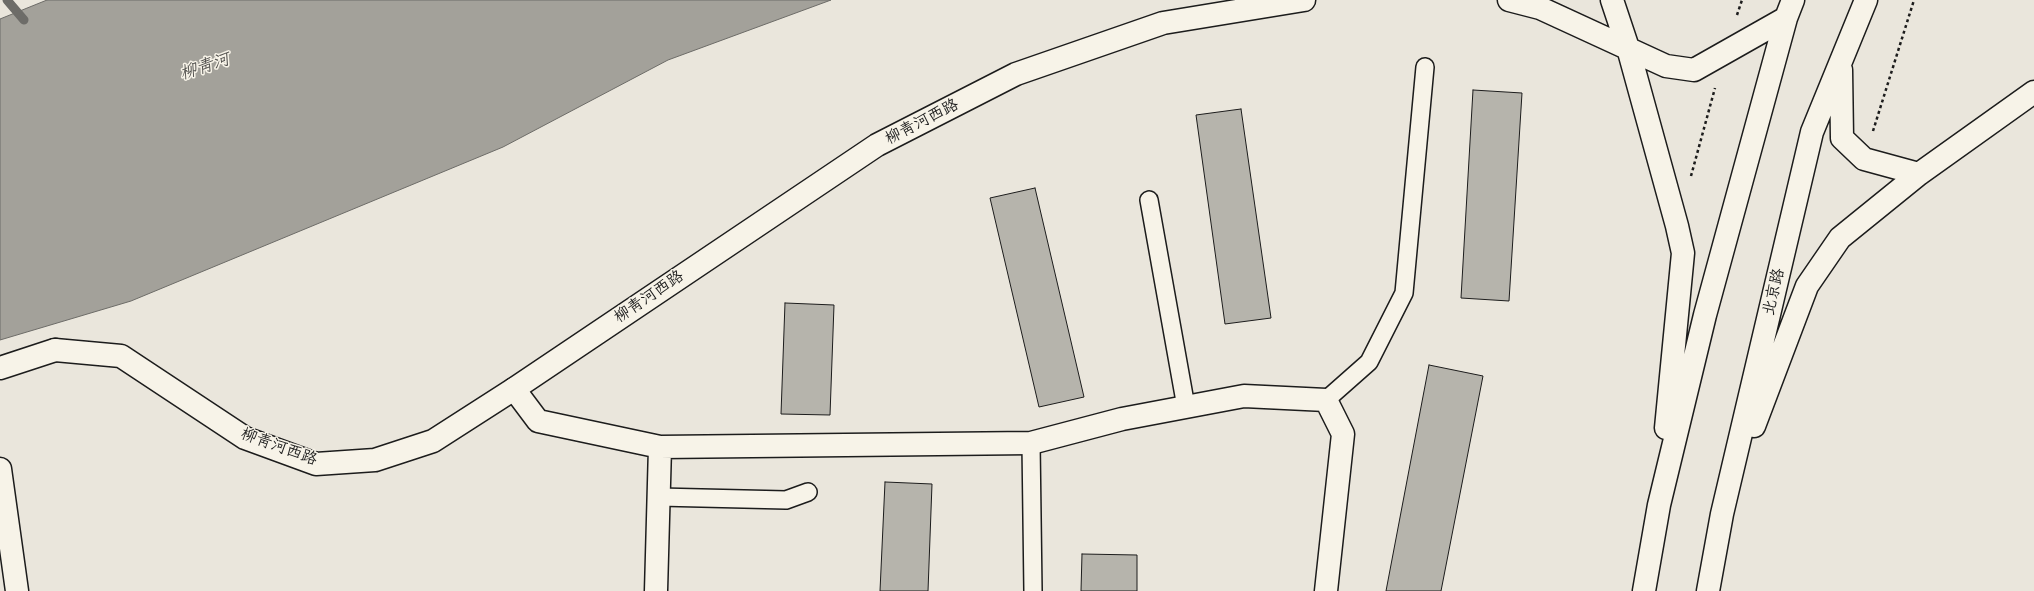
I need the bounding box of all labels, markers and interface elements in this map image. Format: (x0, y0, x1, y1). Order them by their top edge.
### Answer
water label: 柳青河 (178, 49, 232, 85)
street label: 柳青河西路 (882, 95, 962, 149)
street label: 北京路 (1759, 266, 1789, 318)
street label: 柳青河西路 (610, 267, 688, 327)
street label: 柳青河西路 (238, 424, 320, 470)

